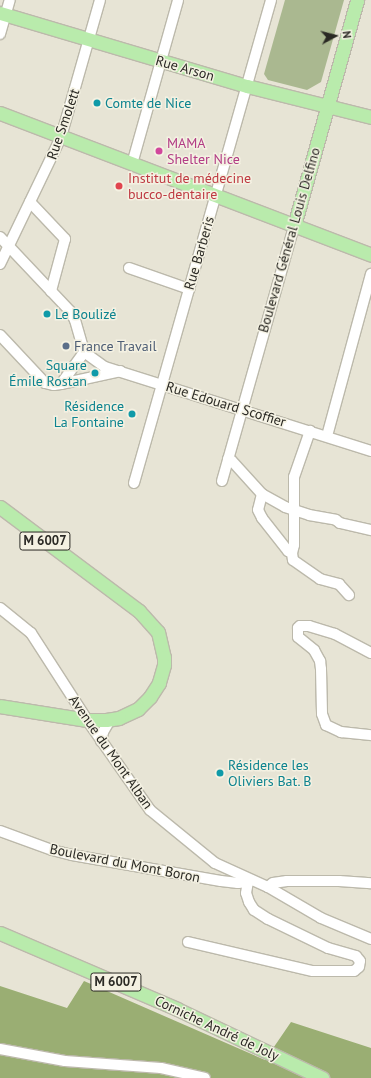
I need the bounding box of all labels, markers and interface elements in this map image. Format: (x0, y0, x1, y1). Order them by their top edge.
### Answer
north arrow (315, 16, 355, 56)
text: N (340, 30, 354, 39)
street label: Rue Arson (154, 52, 216, 84)
street label: Rue Smolett (43, 86, 83, 162)
place label: Comte de Nice (105, 95, 191, 111)
marker: Comte de Nice (92, 98, 102, 108)
place label: MAMA Shelter Nice (167, 135, 240, 168)
marker: MAMA Shelter Nice (154, 146, 164, 156)
street label: Boulevard Général Louis Delfino (254, 146, 324, 334)
place label: Institut de médecine bucco-dentaire (128, 170, 251, 202)
marker: Institut de médecine bucco-dentaire (113, 180, 125, 192)
street label: Rue Barberis (181, 214, 217, 292)
place label: Le Boulizé (55, 306, 116, 322)
marker: Le Boulizé (42, 309, 52, 319)
place label: France Travail (74, 338, 157, 354)
marker: France Travail (61, 341, 71, 351)
place label: Square Émile Rostan (9, 357, 87, 390)
marker: Square Émile Rostan (90, 368, 100, 378)
street label: Rue Edouard Scoffier (164, 378, 288, 430)
place label: Résidence La Fontaine (54, 398, 124, 430)
marker: Résidence La Fontaine (127, 409, 137, 419)
road number: M 6007 (19, 530, 71, 552)
street label: Avenue du Mont Alban (65, 692, 157, 812)
place label: Résidence les Oliviers Bat. B (228, 757, 312, 790)
marker: Résidence les Oliviers Bat. B (215, 768, 225, 778)
street label: Boulevard du Mont Boron (48, 840, 202, 886)
road number: M 6007 (90, 971, 142, 993)
street label: Corniche André de Joly (152, 992, 282, 1064)

